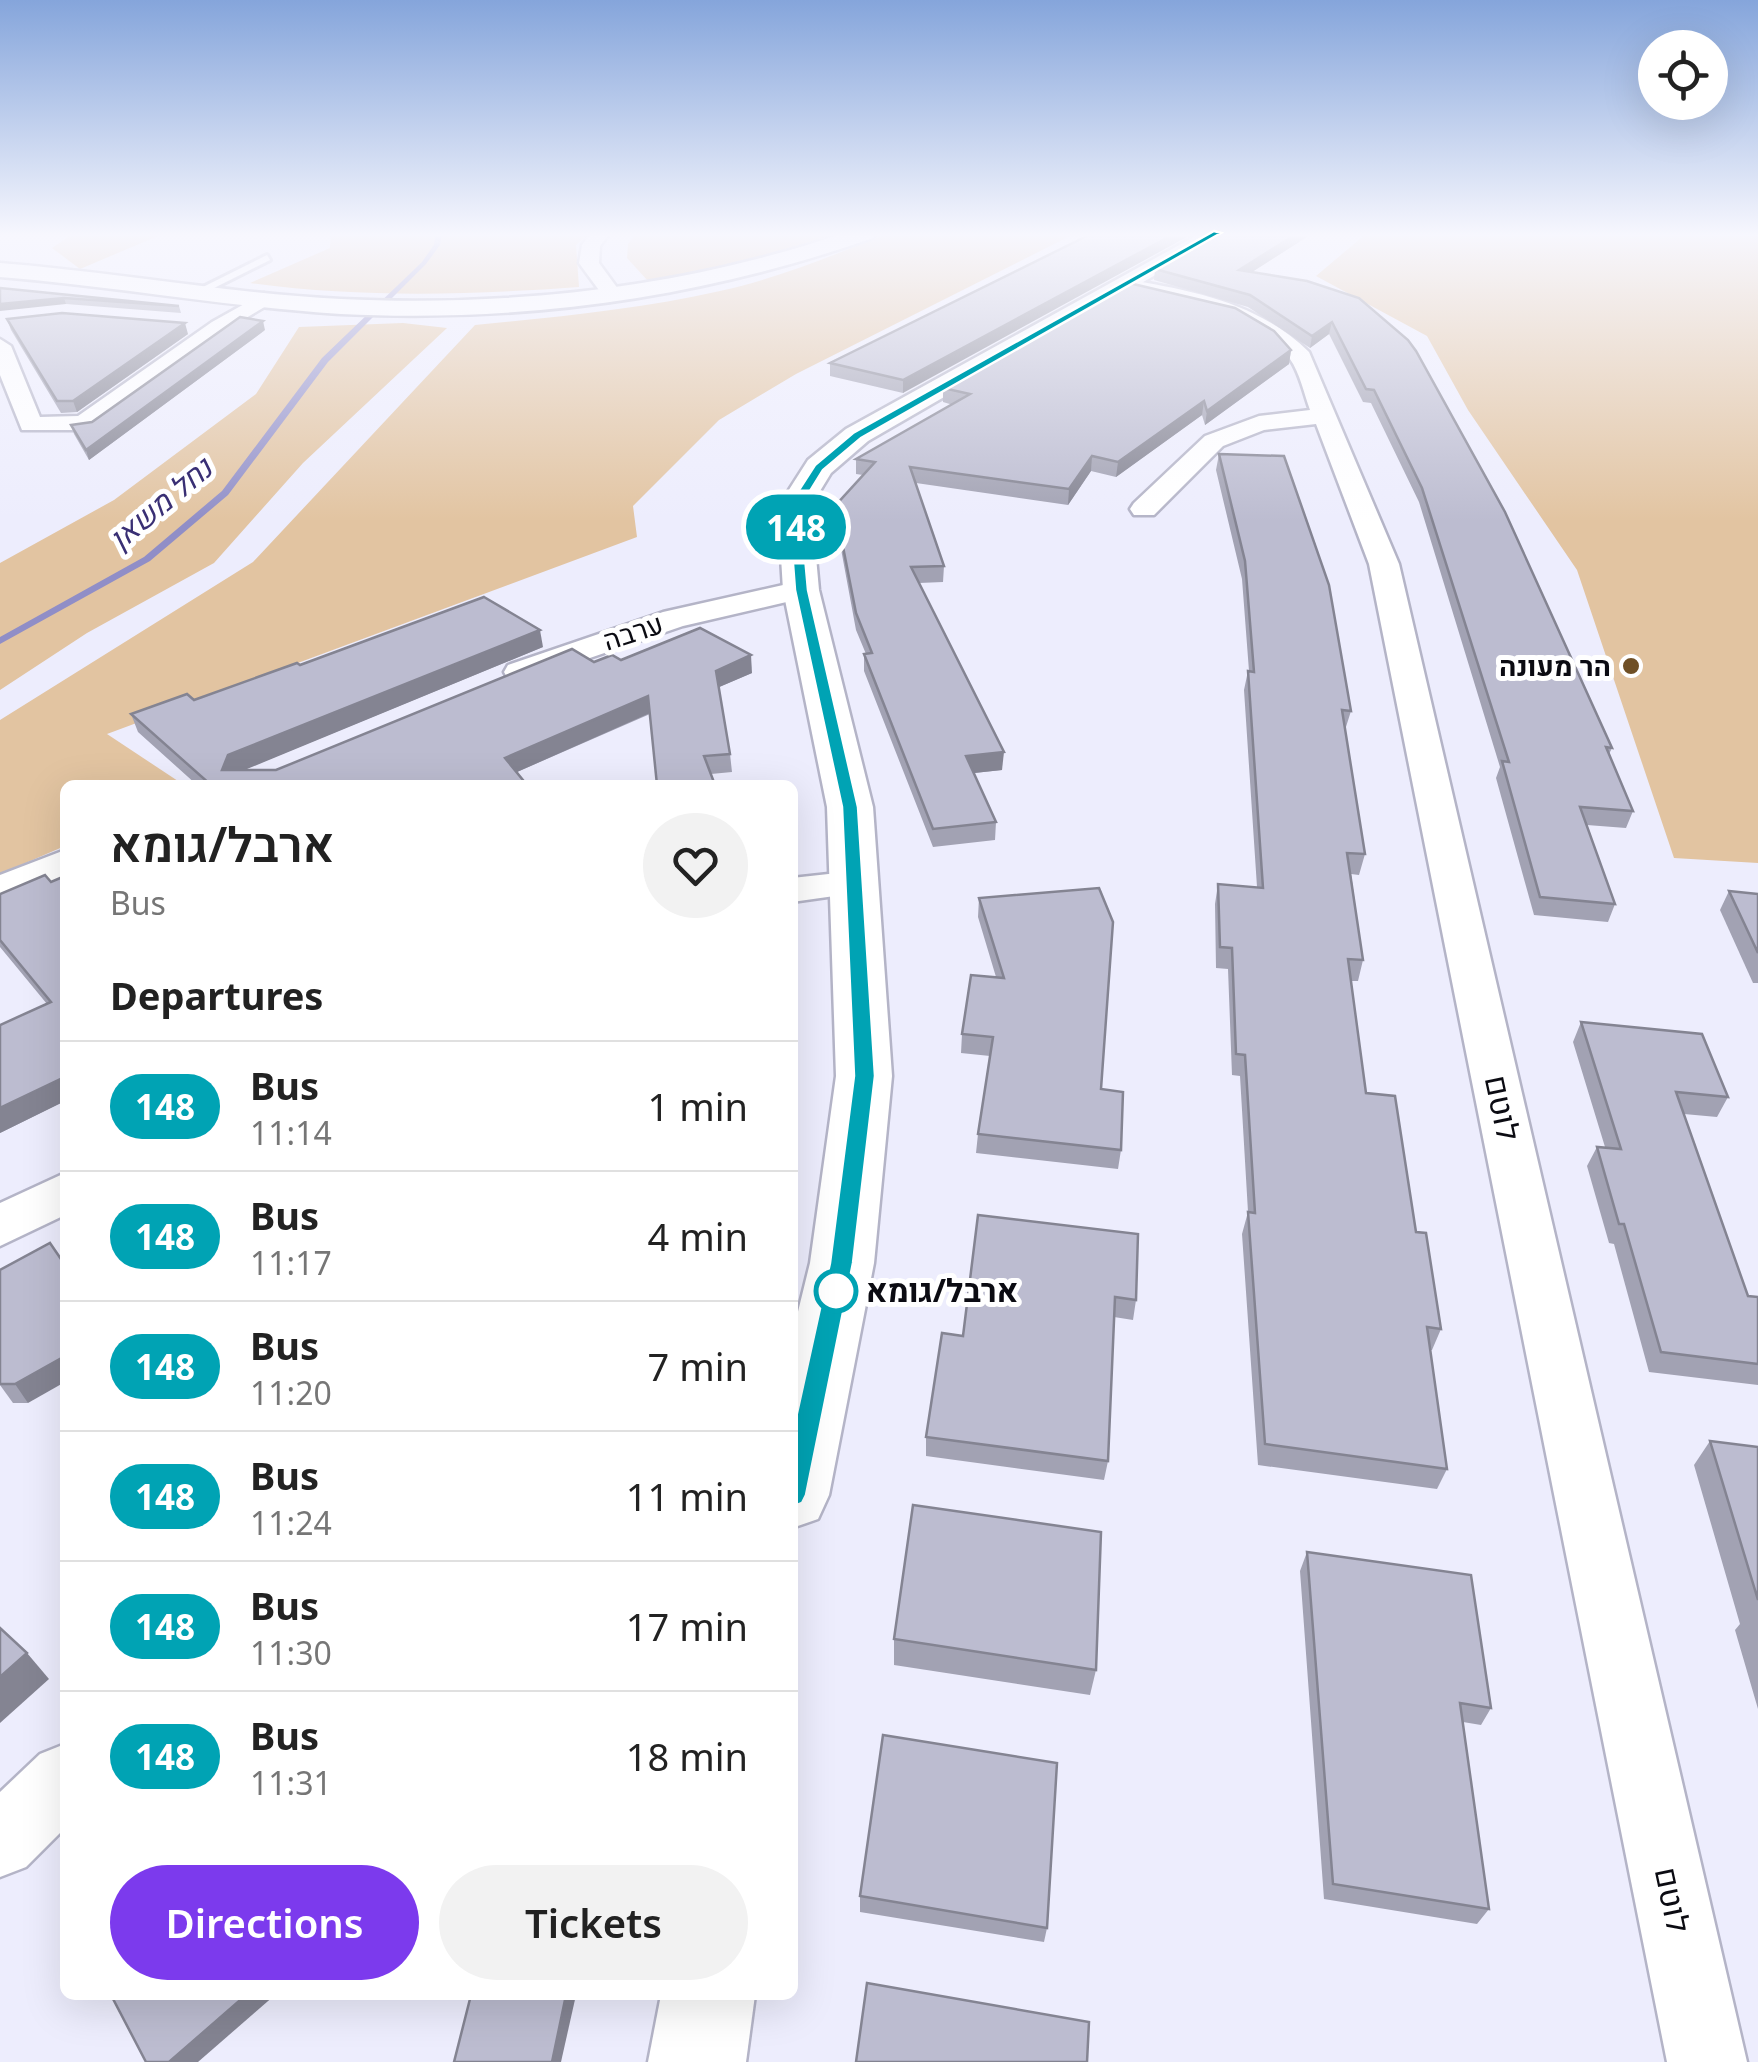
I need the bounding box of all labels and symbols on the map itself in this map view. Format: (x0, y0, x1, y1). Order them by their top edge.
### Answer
water label: נחל משאן (100, 446, 222, 558)
line badge: 148 (738, 494, 854, 560)
street label: ערבה (598, 604, 668, 659)
place label: הר מעונה (1499, 646, 1611, 684)
marker: הר מעונה (1620, 655, 1642, 677)
street label: לוטם (1476, 1071, 1531, 1144)
place label: ארבל/גומא (866, 1268, 1018, 1311)
marker: ארבל/גומא (815, 1270, 857, 1312)
street label: לוטם (1646, 1863, 1701, 1936)

